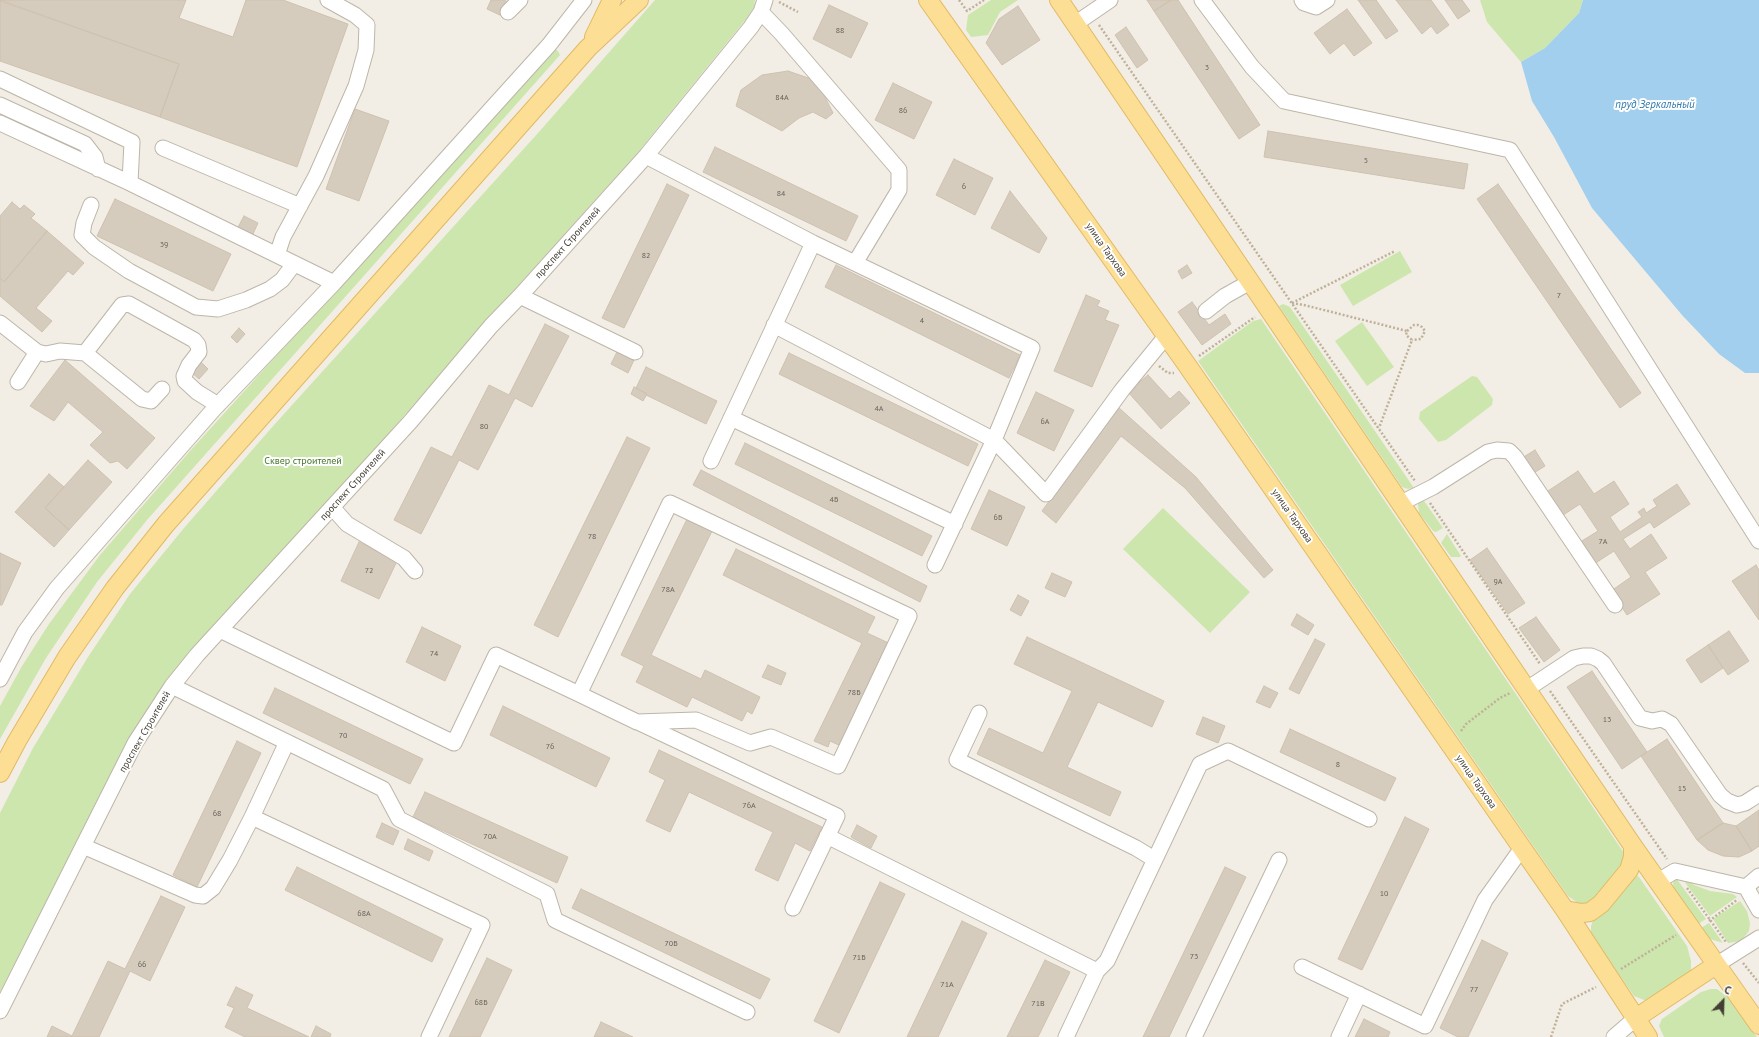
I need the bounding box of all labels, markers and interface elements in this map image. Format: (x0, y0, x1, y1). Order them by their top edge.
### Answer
house number: 88 (836, 26, 844, 36)
house number: 3 (1205, 63, 1209, 73)
house number: 84А (775, 93, 789, 103)
water label: пруд Зеркальный (1615, 98, 1695, 112)
house number: 86 (899, 106, 907, 116)
house number: 5 (1364, 156, 1368, 166)
house number: 6 (962, 182, 966, 192)
house number: 84 (777, 189, 785, 199)
street label: проспект Строителей (533, 205, 603, 281)
street label: улица Тархова (1083, 221, 1129, 279)
house number: 39 (160, 240, 168, 250)
house number: 82 (642, 251, 650, 261)
house number: 7 (1557, 291, 1561, 301)
house number: 4 (920, 316, 924, 326)
house number: 4А (874, 404, 884, 414)
house number: 6А (1040, 417, 1050, 427)
house number: 80 (480, 422, 488, 432)
street label: проспект Строителей (318, 447, 388, 523)
park label: Cквер cтроителей (264, 455, 342, 467)
street label: улица Тархова (1269, 487, 1315, 545)
house number: 4Б (830, 495, 838, 505)
house number: 6Б (994, 513, 1002, 523)
house number: 78 (588, 532, 596, 542)
house number: 7А (1598, 537, 1608, 547)
house number: 72 (365, 566, 373, 576)
house number: 9А (1493, 577, 1503, 587)
house number: 78А (661, 585, 675, 595)
house number: 74 (430, 649, 438, 659)
house number: 78Б (847, 688, 861, 698)
street label: проспект Строителей (117, 689, 173, 775)
house number: 13 (1603, 715, 1611, 725)
house number: 70 (339, 731, 347, 741)
house number: 76 (546, 742, 554, 752)
street label: улица Тархова (1453, 753, 1499, 811)
house number: 8 (1336, 760, 1340, 770)
house number: 15 (1678, 784, 1686, 794)
house number: 76А (742, 801, 756, 811)
house number: 68 (213, 809, 221, 819)
house number: 70А (483, 832, 497, 842)
house number: 10 (1380, 889, 1388, 899)
house number: 68А (357, 909, 371, 919)
house number: 70Б (664, 939, 678, 949)
house number: 73 (1190, 952, 1198, 962)
house number: 71Б (852, 953, 866, 963)
house number: 66 (138, 960, 146, 970)
house number: 71А (940, 980, 954, 990)
north arrow (1703, 981, 1743, 1021)
text: С (1722, 982, 1733, 998)
house number: 77 (1470, 985, 1478, 995)
house number: 68Б (474, 998, 488, 1008)
house number: 71В (1031, 999, 1045, 1009)

